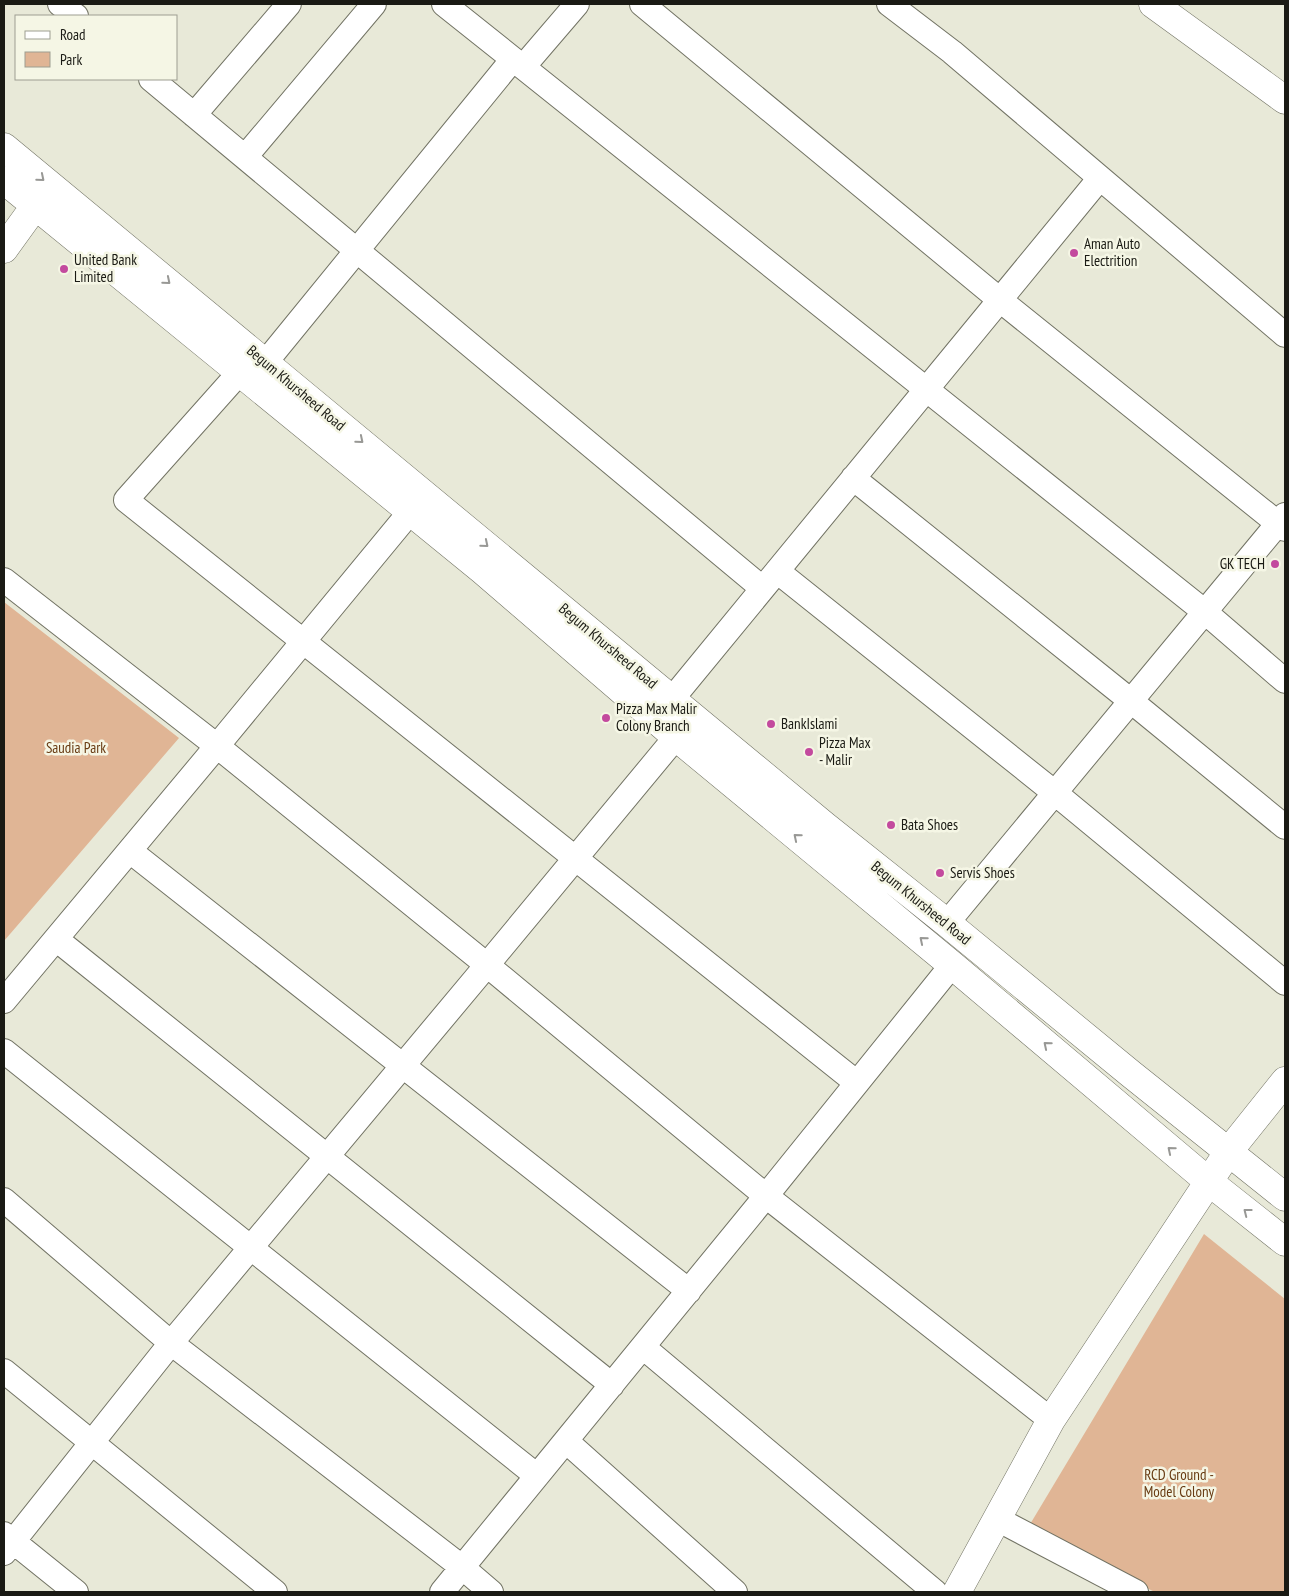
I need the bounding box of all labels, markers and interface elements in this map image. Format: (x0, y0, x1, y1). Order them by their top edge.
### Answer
legend (15, 15, 178, 80)
text: Road (60, 25, 86, 44)
text: Park (60, 50, 82, 69)
one-way arrow (36, 173, 45, 182)
place label: Aman Auto Electrition (1084, 234, 1140, 270)
marker: Aman Auto Electrition (1068, 247, 1080, 259)
place label: United Bank Limited (74, 250, 137, 286)
marker: United Bank Limited (58, 263, 70, 275)
one-way arrow (161, 276, 170, 284)
street label: Begum Khursheed Road (243, 341, 350, 434)
one-way arrow (354, 435, 363, 444)
one-way arrow (479, 538, 488, 547)
place label: GK TECH (1220, 554, 1265, 573)
marker: GK TECH (1269, 558, 1281, 570)
street label: Begum Khursheed Road (555, 599, 662, 692)
place label: Pizza Max Malir Colony Branch (616, 699, 698, 735)
marker: Pizza Max Malir Colony Branch (600, 712, 612, 724)
place label: BankIslami (781, 714, 838, 733)
marker: BankIslami (765, 718, 777, 730)
place label: Pizza Max - Malir (819, 733, 871, 769)
park label: Saudia Park (46, 738, 106, 757)
marker: Pizza Max - Malir (803, 746, 815, 758)
place label: Bata Shoes (901, 815, 958, 834)
marker: Bata Shoes (885, 819, 897, 831)
one-way arrow (794, 833, 803, 842)
street label: Begum Khursheed Road (868, 857, 975, 949)
place label: Servis Shoes (950, 863, 1015, 882)
marker: Servis Shoes (934, 867, 946, 879)
one-way arrow (919, 937, 928, 946)
one-way arrow (1044, 1042, 1053, 1051)
one-way arrow (1167, 1147, 1176, 1156)
one-way arrow (1244, 1210, 1253, 1218)
park label: RCD Ground - Model Colony (1144, 1465, 1215, 1501)

